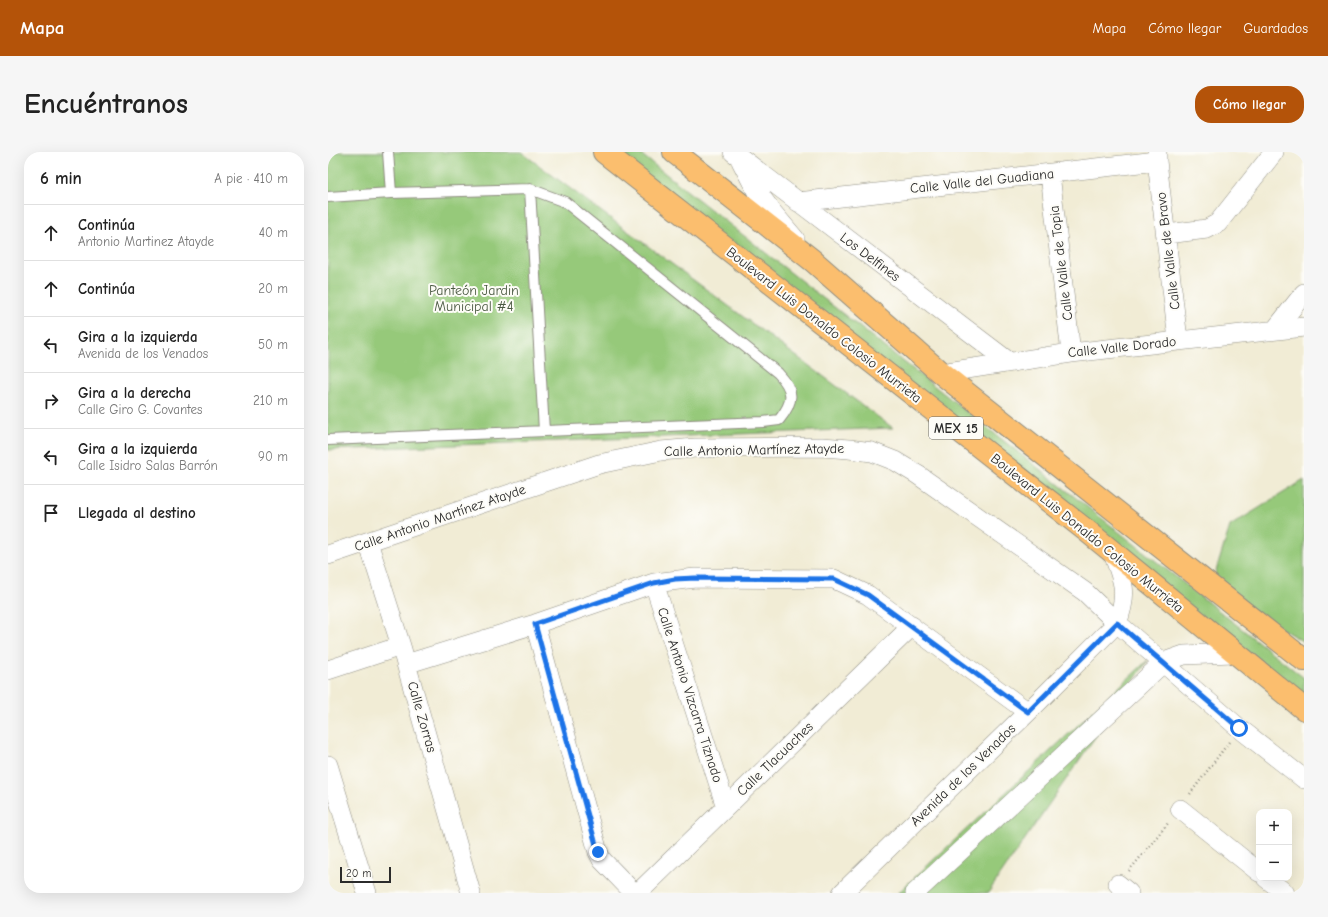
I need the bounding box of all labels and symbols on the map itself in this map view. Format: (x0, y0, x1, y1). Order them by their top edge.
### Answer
street label: Calle Valle del Guadiana (909, 165, 1055, 197)
street label: Calle Valle de Bravo (1152, 191, 1184, 311)
street label: Calle Valle de Topia (1046, 205, 1076, 321)
street label: Los Delfines (836, 229, 904, 285)
street label: Boulevard Luis Donaldo Colosio Murrieta (723, 243, 925, 407)
park label: Panteón Jardin Municipal #4 (429, 282, 519, 315)
street label: Calle Valle Dorado (1067, 333, 1177, 361)
road number: MEX 15 (929, 417, 983, 439)
street label: Calle Antonio Martínez Atayde (664, 440, 844, 460)
street label: Boulevard Luis Donaldo Colosio Murrieta (987, 450, 1187, 616)
street label: Calle Antonio Martínez Atayde (352, 481, 528, 555)
street label: Calle Antonio Vizcarra Tiznado (654, 605, 726, 785)
street label: Calle Zorras (404, 680, 440, 755)
street label: Calle Tlacuaches (733, 718, 817, 800)
route start (1230, 719, 1248, 737)
street label: Avenida de los Venados (907, 720, 1019, 830)
route end (589, 843, 607, 861)
scale bar (340, 865, 391, 884)

